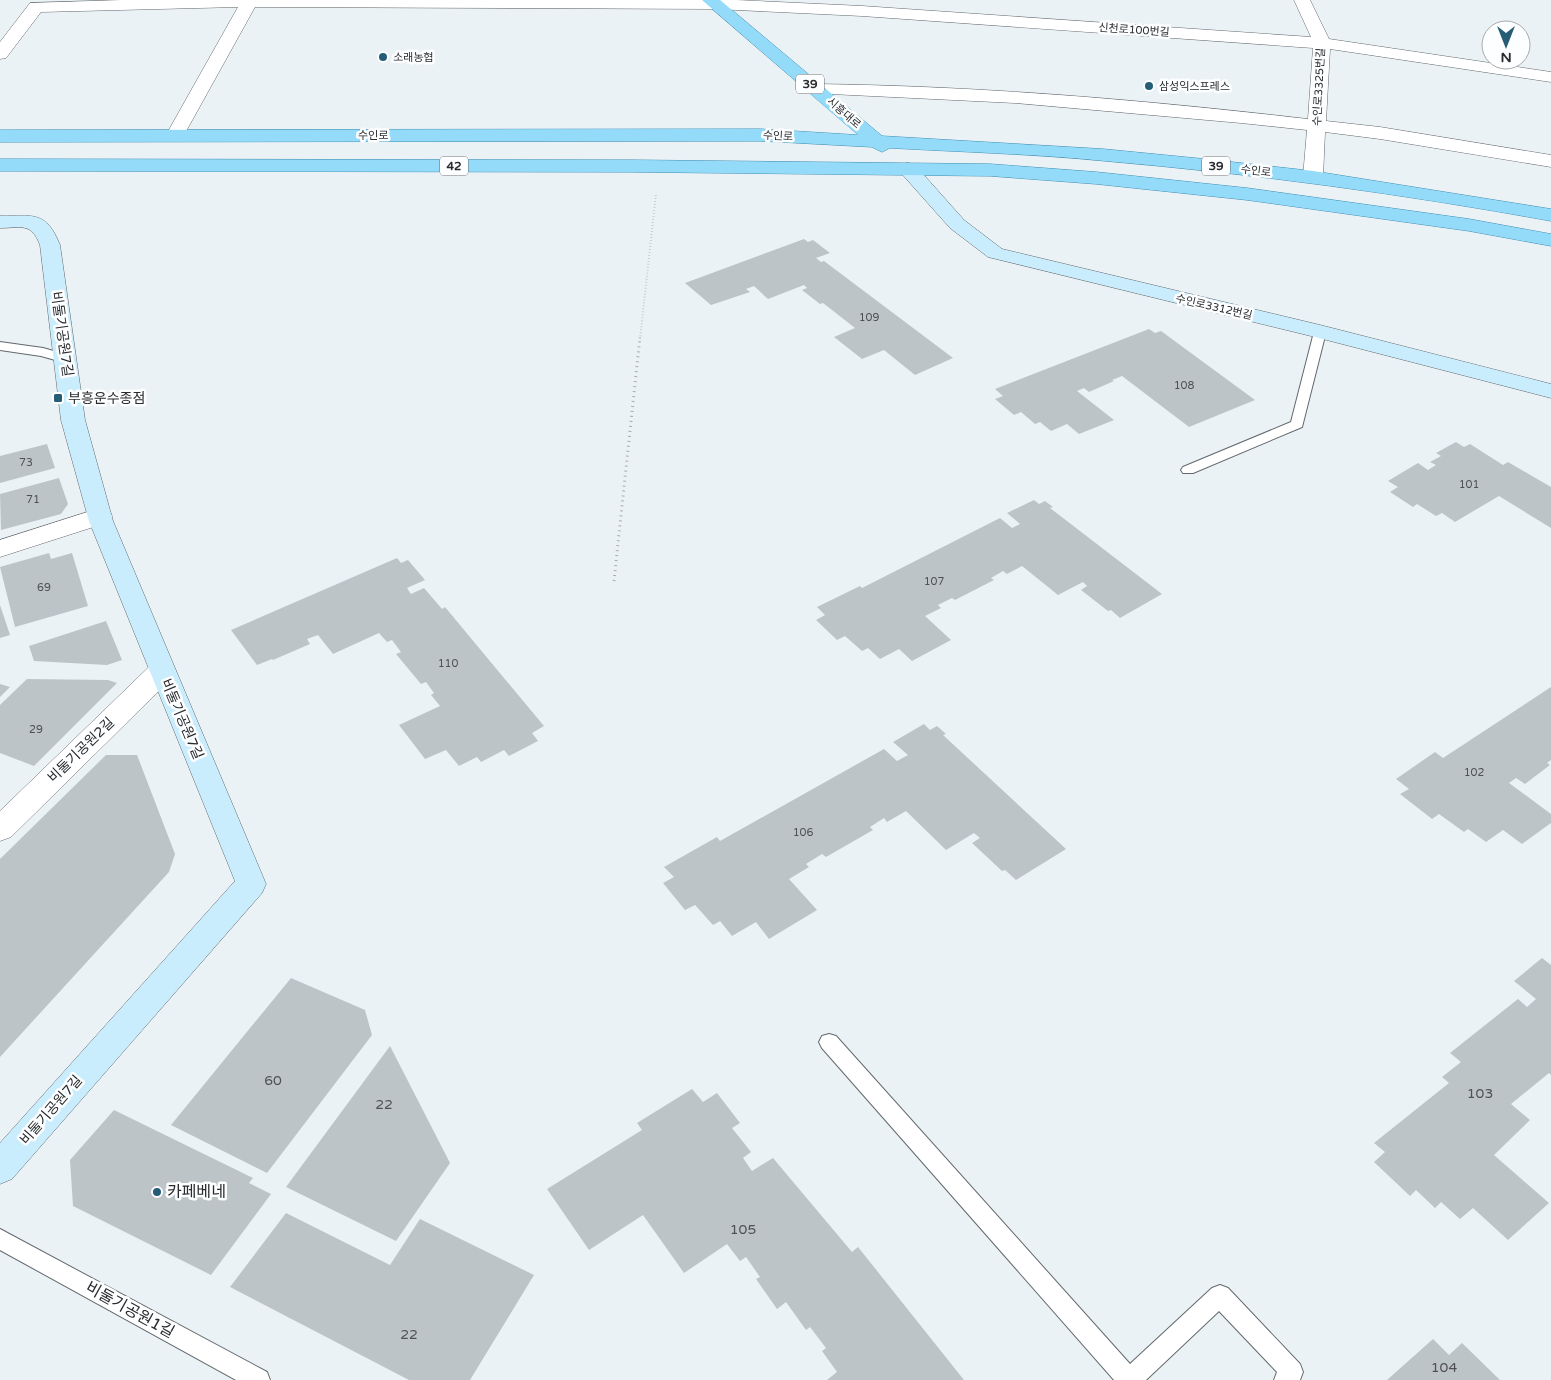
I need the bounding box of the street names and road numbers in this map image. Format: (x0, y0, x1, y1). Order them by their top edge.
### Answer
street label: 신천로100번길 (1098, 21, 1170, 39)
street label: 수인로3325번길 (1310, 48, 1328, 126)
road number: 39 (796, 74, 824, 94)
street label: 시흥대로 (824, 95, 864, 131)
street label: 수인로 (358, 129, 388, 142)
street label: 수인로 (762, 129, 794, 143)
road number: 42 (440, 157, 468, 176)
road number: 39 (1202, 157, 1230, 176)
street label: 수인로 (1240, 163, 1272, 179)
street label: 비둘기공원7길 (48, 290, 76, 378)
street label: 수인로3312번길 (1174, 292, 1254, 322)
street label: 비둘기공원7길 (157, 676, 207, 762)
street label: 비둘기공원2길 (44, 714, 118, 786)
street label: 비둘기공원7길 (16, 1072, 86, 1148)
street label: 비둘기공원1길 (82, 1277, 178, 1343)

